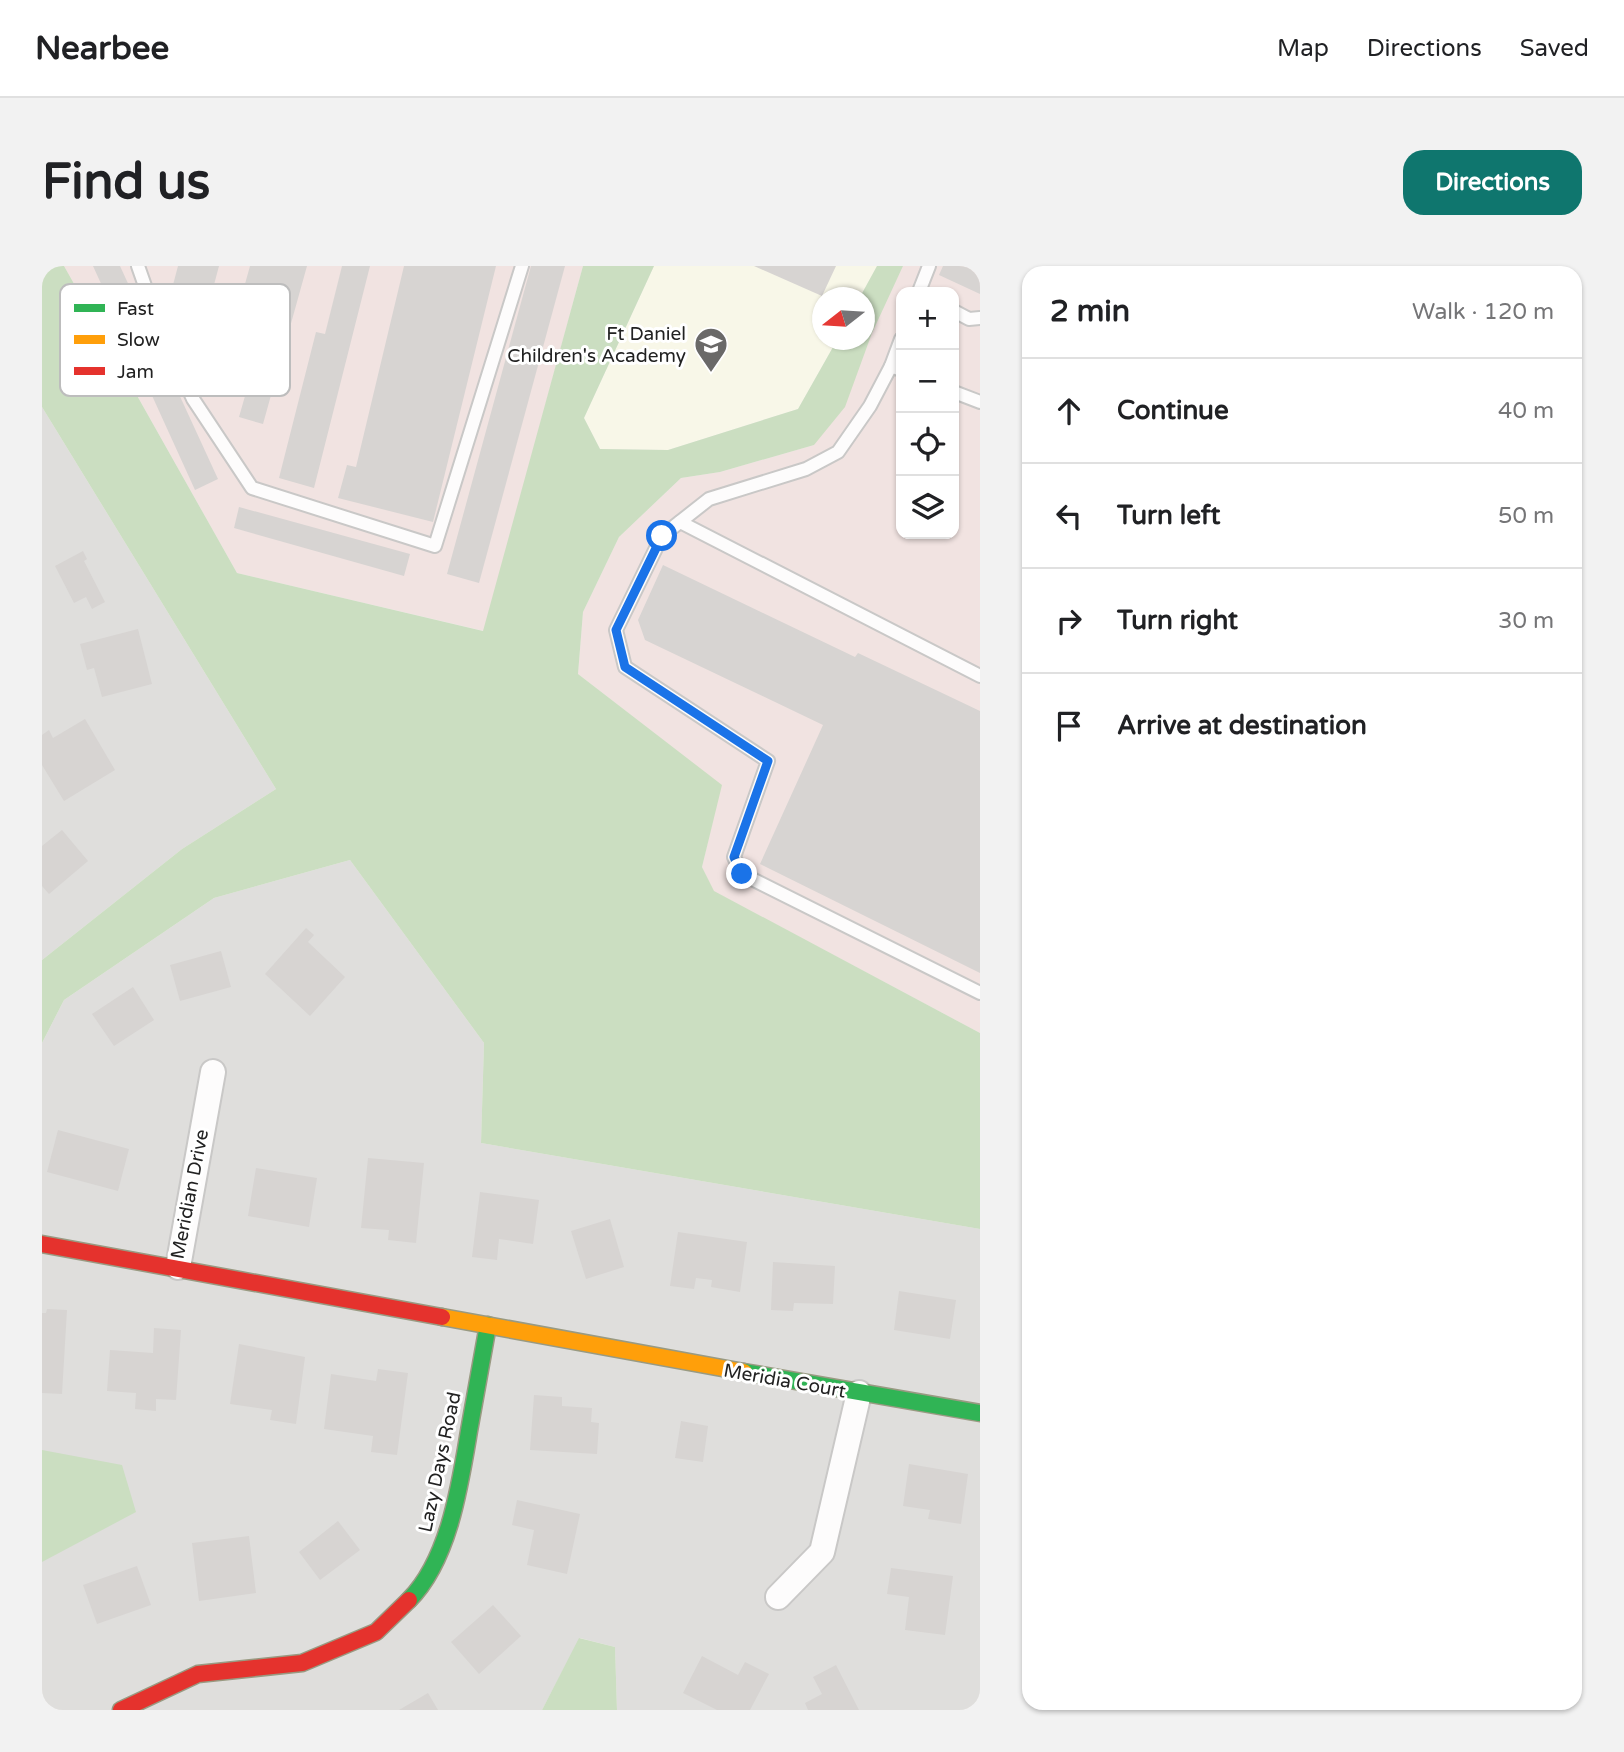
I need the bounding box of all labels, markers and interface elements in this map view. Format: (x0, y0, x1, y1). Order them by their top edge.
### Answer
text: Nearbee (35, 29, 169, 68)
text: Map (1277, 34, 1329, 63)
text: Directions (1367, 34, 1482, 63)
text: Saved (1520, 34, 1589, 63)
button: Directions (1403, 150, 1582, 215)
text: Find us (42, 153, 210, 212)
legend (60, 284, 290, 396)
north arrow (812, 287, 875, 350)
map controls (896, 287, 959, 539)
button: + (896, 287, 959, 350)
text: 2 min (1050, 293, 1130, 330)
text: Fast (117, 298, 154, 320)
text: Walk · 120 m (1412, 298, 1554, 326)
place label: Ft Daniel Children's Academy (507, 323, 686, 367)
school or university icon: Ft Daniel Children's Academy (692, 325, 730, 374)
text: Slow (117, 329, 160, 351)
button: − (896, 350, 959, 413)
text: Jam (117, 361, 154, 383)
icon: ahead (1050, 392, 1088, 430)
text: Continue (1117, 395, 1229, 426)
text: 40 m (1498, 397, 1554, 425)
button: locate (896, 413, 959, 476)
button: layers (896, 476, 959, 539)
icon: left (1050, 497, 1088, 535)
text: Turn left (1117, 500, 1220, 531)
text: 50 m (1498, 502, 1554, 530)
route start (646, 520, 677, 551)
icon: right (1050, 602, 1088, 640)
text: Turn right (1117, 605, 1238, 636)
text: 30 m (1498, 607, 1554, 635)
icon: arrive (1050, 707, 1088, 745)
text: Arrive at destination (1117, 710, 1367, 741)
route end (726, 858, 757, 889)
street label: Meridian Drive (167, 1128, 213, 1261)
street label: Meridia Court (722, 1359, 848, 1403)
street label: Lazy Days Road (414, 1390, 466, 1534)

